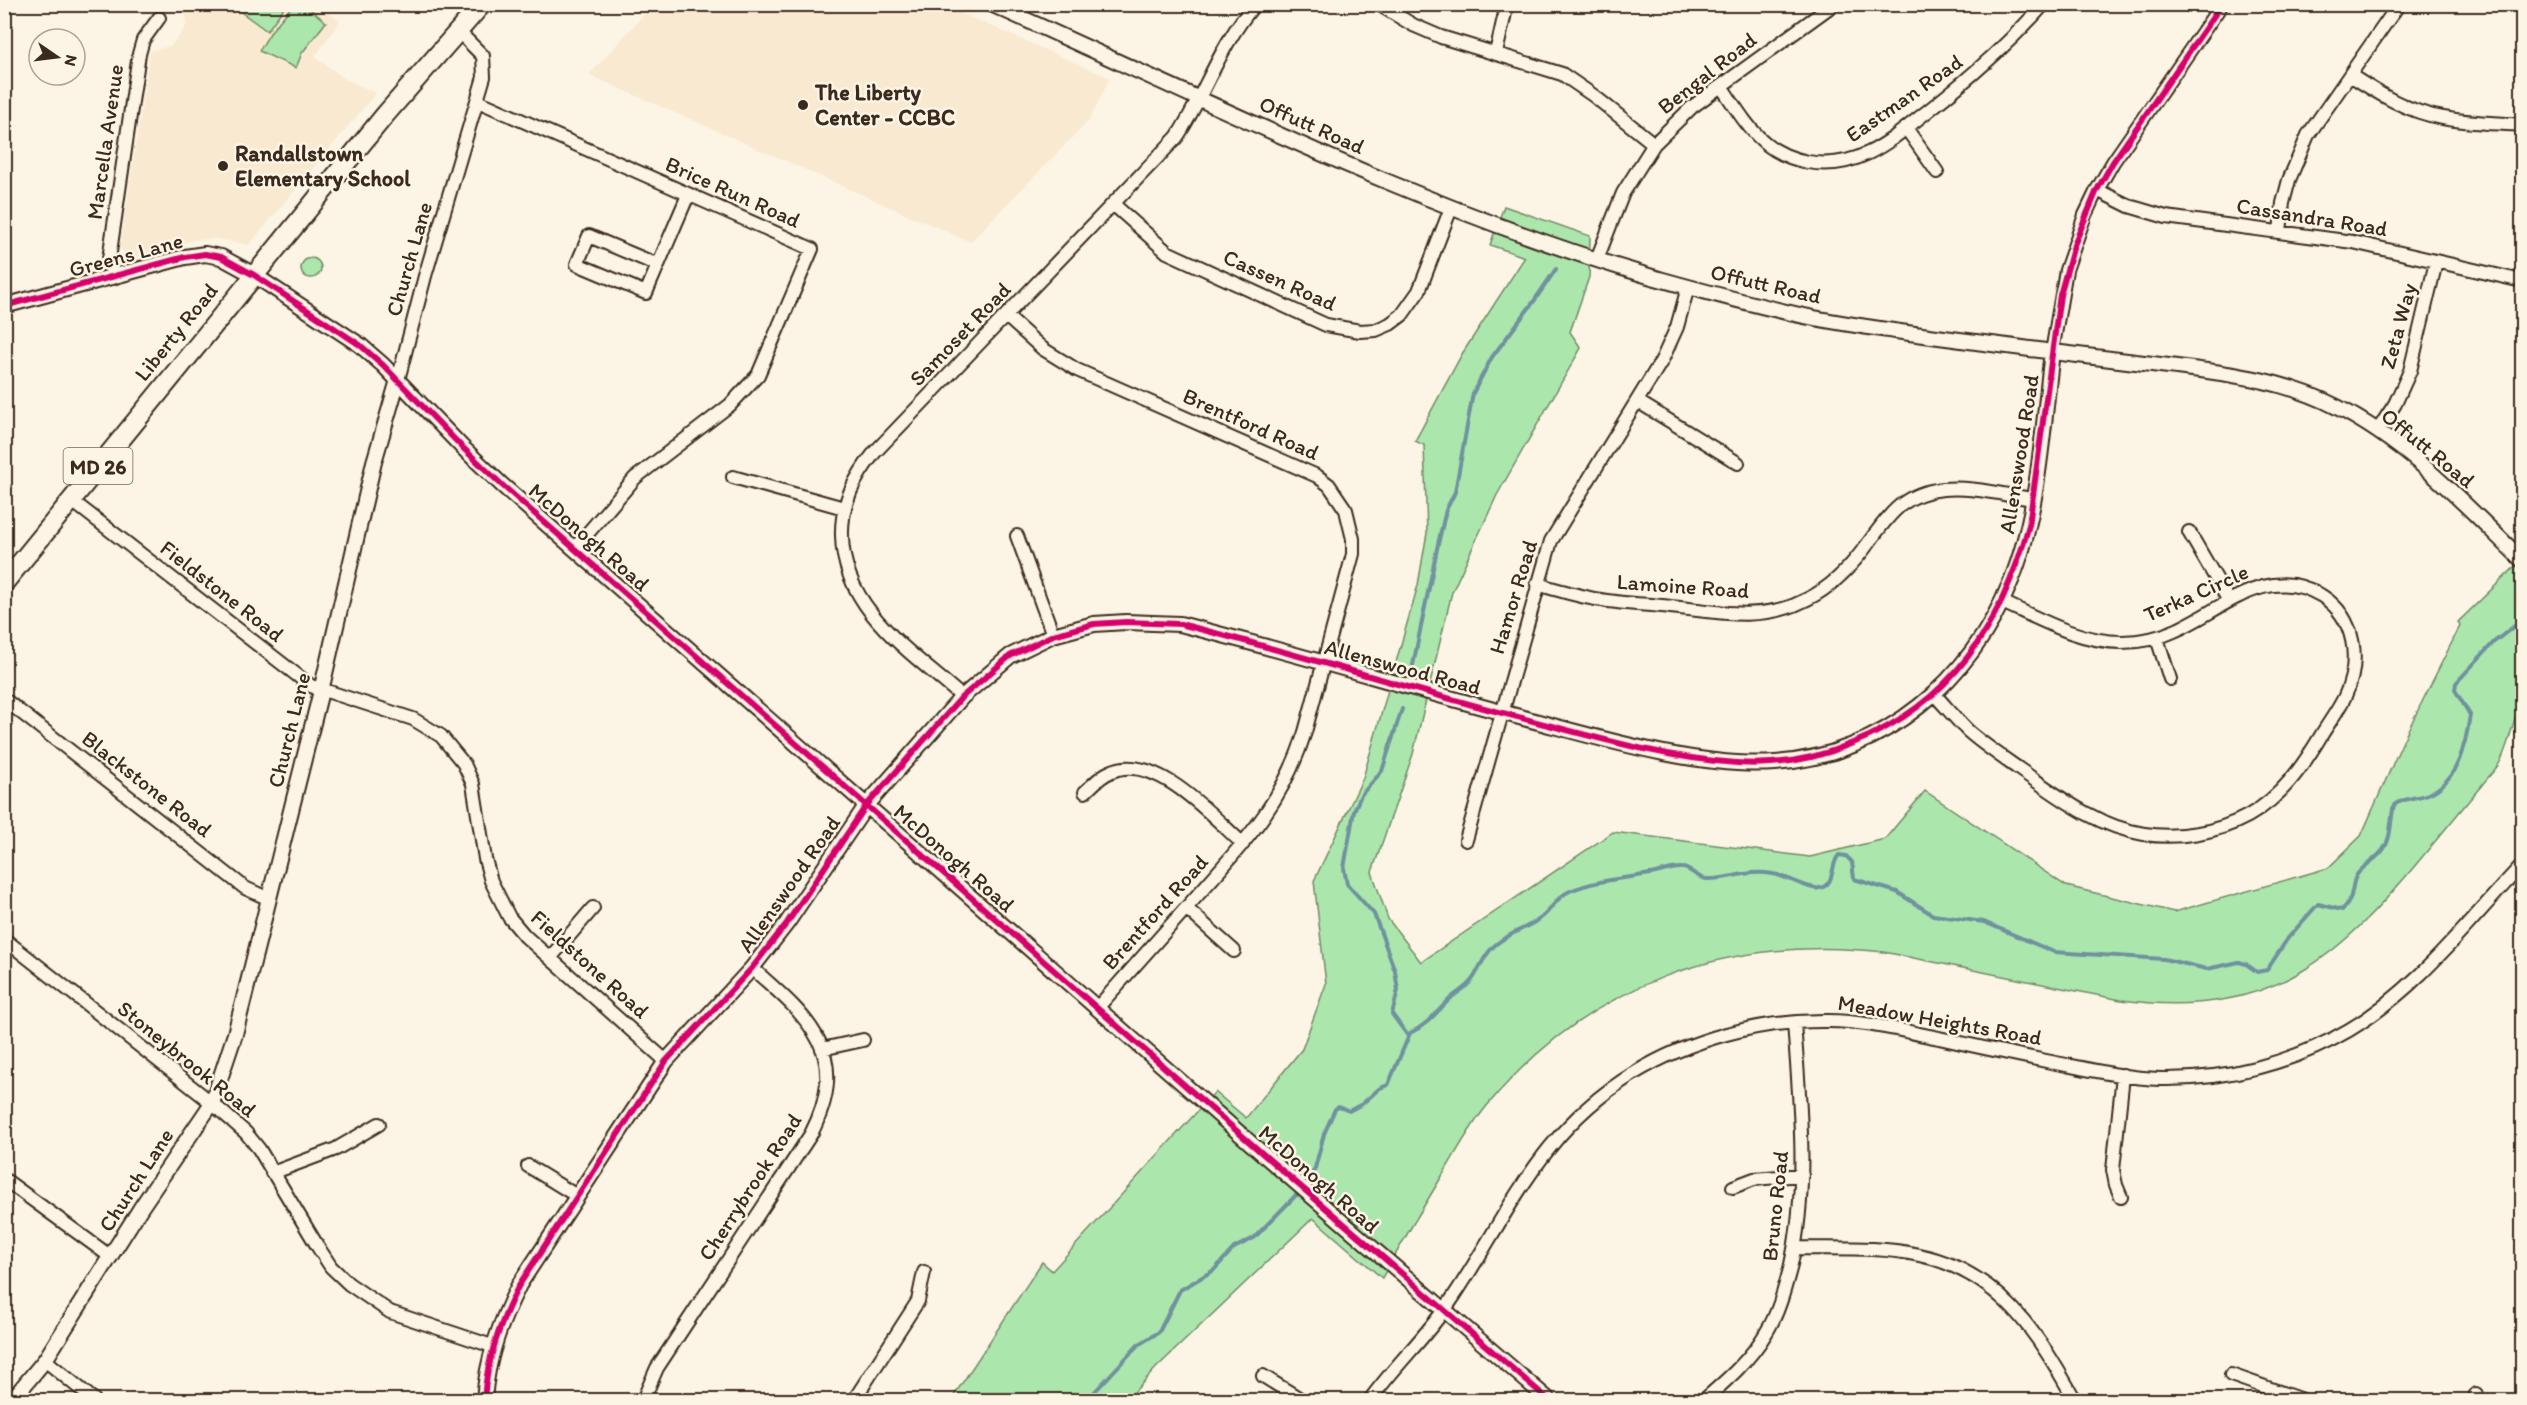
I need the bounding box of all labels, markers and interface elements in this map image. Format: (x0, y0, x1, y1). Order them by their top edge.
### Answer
street label: Bengal Road (1652, 26, 1762, 120)
north arrow (27, 27, 87, 87)
street label: Eastman Road (1841, 48, 1968, 148)
text: N (61, 53, 82, 68)
street label: Marcella Avenue (81, 63, 129, 221)
place label: The Liberty Center - CCBC (814, 79, 955, 131)
street label: Offutt Road (1255, 90, 1369, 160)
marker: The Liberty Center - CCBC (796, 98, 810, 112)
place label: Randallstown Elementary School (235, 140, 411, 192)
street label: Brice Run Road (661, 150, 805, 234)
marker: Randallstown Elementary School (216, 159, 230, 173)
street label: Cassandra Road (2235, 192, 2389, 242)
street label: Church Lane (380, 199, 438, 319)
street label: Greens Lane (66, 227, 186, 283)
street label: Cassen Road (1219, 243, 1341, 317)
street label: Offutt Road (1708, 258, 1824, 310)
street label: Samoset Road (904, 276, 1016, 392)
street label: Liberty Road (128, 277, 224, 386)
street label: Zeta Way (2374, 280, 2423, 372)
street label: Allenswood Road (1993, 372, 2045, 536)
street label: Brentford Road (1179, 382, 1323, 466)
street label: Offutt Road (2376, 402, 2480, 494)
road number: MD 26 (63, 448, 132, 484)
street label: McDonogh Road (523, 477, 655, 597)
street label: Fieldstone Road (155, 534, 289, 648)
street label: Hamor Road (1483, 537, 1543, 657)
street label: Terka Circle (2139, 558, 2253, 628)
street label: Lamoine Road (1616, 568, 1750, 604)
street label: Allenswood Road (1322, 633, 1484, 701)
street label: Church Lane (262, 670, 316, 790)
street label: Blackstone Road (76, 725, 218, 843)
street label: McDonogh Road (888, 798, 1020, 918)
street label: Allenswood Road (732, 810, 846, 958)
street label: Brentford Road (1096, 849, 1214, 975)
street label: Fieldstone Road (525, 904, 655, 1024)
street label: Meadow Heights Road (1836, 989, 2044, 1051)
street label: Stoneybrook Road (112, 995, 262, 1123)
street label: Cherrybrook Road (692, 1108, 808, 1266)
street label: McDonogh Road (1253, 1119, 1385, 1239)
street label: Church Lane (93, 1123, 179, 1237)
street label: Bruno Road (1756, 1149, 1794, 1263)

